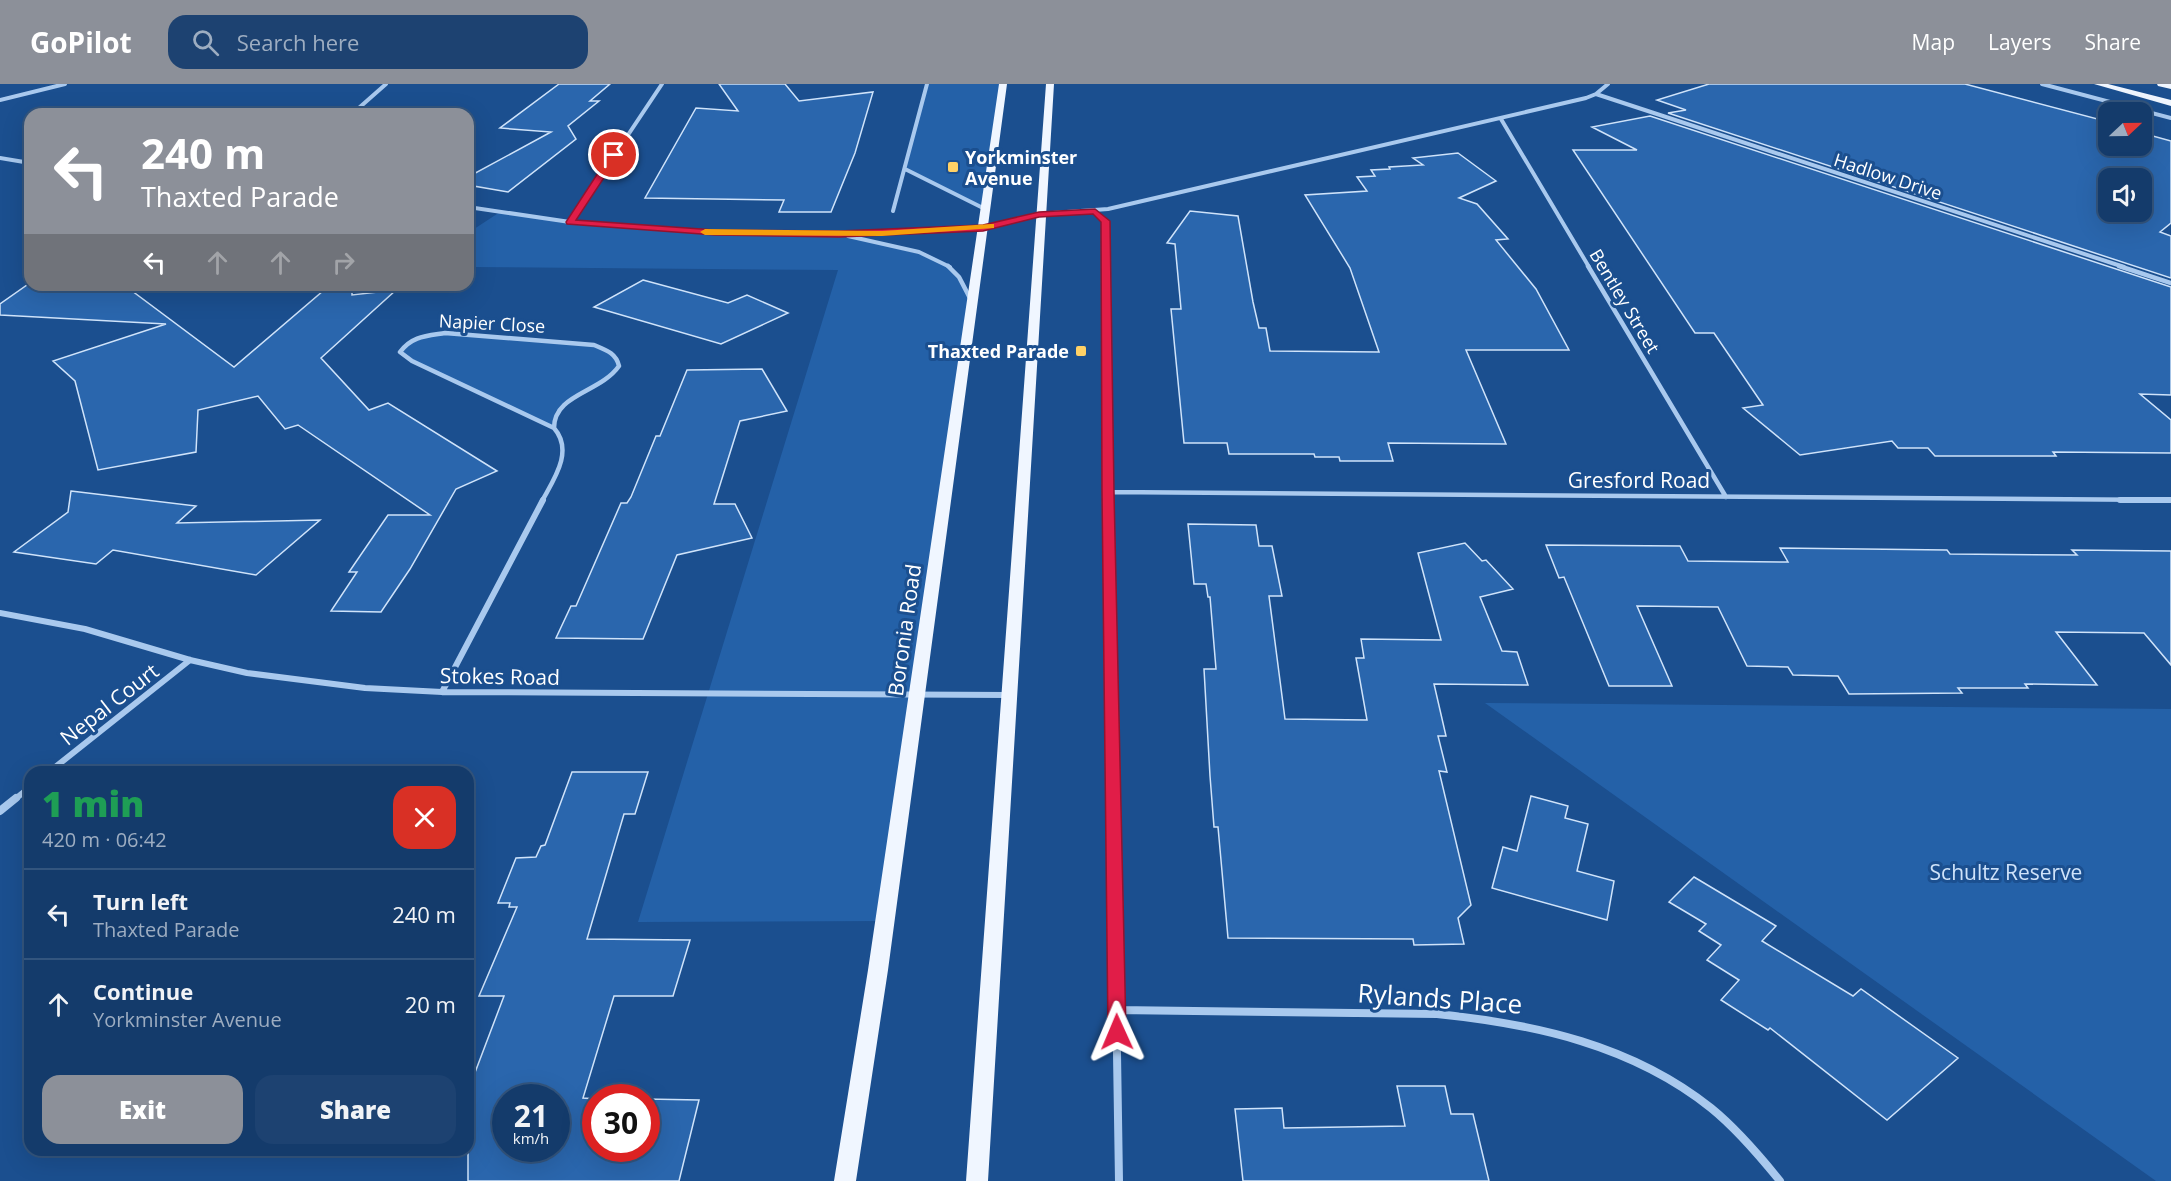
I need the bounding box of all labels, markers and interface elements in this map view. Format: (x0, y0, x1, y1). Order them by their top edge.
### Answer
search box (168, 15, 588, 69)
text: GoPilot (30, 23, 132, 61)
icon: search (189, 26, 222, 59)
text: Search here (237, 27, 359, 57)
text: Map (1912, 28, 1955, 56)
text: Layers (1988, 28, 2052, 56)
text: Share (2085, 28, 2141, 56)
north arrow (2098, 102, 2152, 156)
map controls (2098, 102, 2152, 222)
text: 240 m (141, 124, 265, 181)
pin (588, 129, 639, 180)
icon: left (42, 132, 120, 210)
icon: arrive (597, 138, 630, 171)
place label: Yorkminster Avenue (965, 145, 1077, 190)
street label: Hadlow Drive (1831, 147, 1945, 205)
marker: Yorkminster Avenue (946, 160, 960, 174)
button: sound (2098, 168, 2152, 222)
text: Thaxted Parade (141, 178, 339, 215)
street label: Bentley Street (1584, 244, 1666, 358)
icon: left (138, 246, 171, 279)
icon: ahead (201, 246, 234, 279)
icon: ahead (264, 246, 297, 279)
icon: right (327, 246, 360, 279)
street label: Napier Close (438, 308, 546, 338)
place label: Thaxted Parade (928, 339, 1069, 363)
marker: Thaxted Parade (1074, 344, 1088, 358)
street label: Gresford Road (1568, 466, 1710, 494)
street label: Boronia Road (881, 562, 927, 698)
street label: Nepal Court (54, 657, 164, 751)
street label: Stokes Road (440, 661, 560, 691)
text: 1 min (42, 779, 144, 828)
button: close (393, 786, 456, 849)
text: 420 m · 06:42 (42, 826, 167, 853)
park label: Schultz Reserve (1930, 858, 2082, 886)
text: Turn left (93, 886, 188, 916)
icon: left (42, 898, 75, 931)
text: 240 m (392, 899, 456, 929)
text: Thaxted Parade (93, 916, 240, 943)
street label: Rylands Place (1357, 974, 1523, 1022)
text: Continue (93, 976, 193, 1006)
icon: ahead (42, 988, 75, 1021)
text: 20 m (405, 989, 456, 1019)
position arrow (1085, 1000, 1149, 1064)
text: Yorkminster Avenue (93, 1006, 282, 1033)
button: Exit (42, 1075, 243, 1144)
button: Share (255, 1075, 456, 1144)
speed limit sign: 30 (582, 1084, 660, 1162)
text: 21 (514, 1095, 548, 1136)
text: km/h (513, 1128, 549, 1148)

